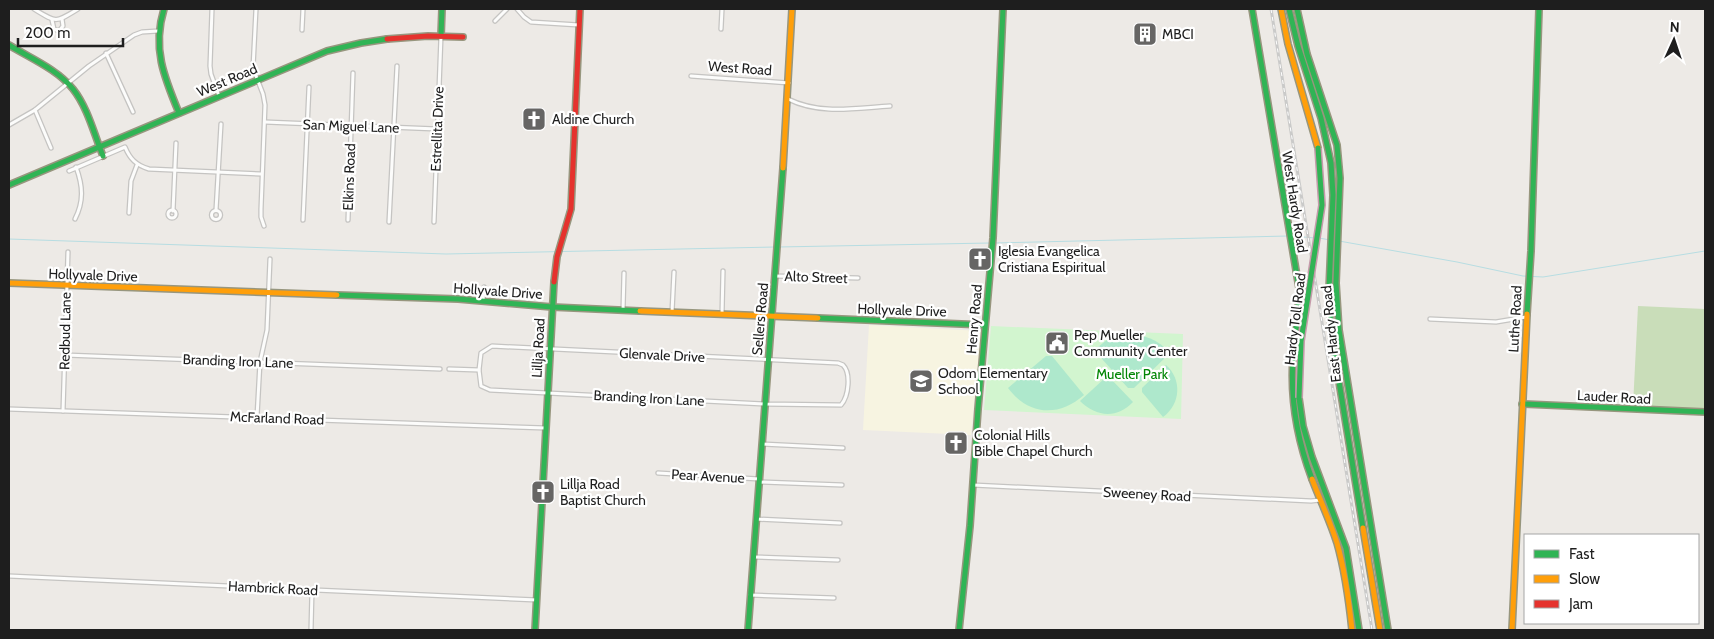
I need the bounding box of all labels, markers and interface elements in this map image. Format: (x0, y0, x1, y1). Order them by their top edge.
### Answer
scale bar (18, 15, 122, 47)
north arrow (1649, 15, 1699, 65)
text: N (1669, 18, 1680, 36)
building icon: MBCI (1132, 21, 1158, 47)
text: 200 m (25, 24, 70, 42)
place label: MBCI (1162, 25, 1194, 43)
street label: West Road (707, 57, 773, 79)
street label: West Road (194, 59, 260, 101)
street label: Estrellita Drive (427, 86, 447, 172)
church icon: Aldine Church (521, 106, 547, 132)
place label: Aldine Church (552, 110, 634, 128)
street label: San Miguel Lane (302, 115, 400, 137)
street label: Elkins Road (339, 143, 359, 211)
street label: West Hardy Road (1278, 150, 1312, 254)
place label: Iglesia Evangelica Cristiana Espiritual (998, 242, 1106, 276)
church icon: Iglesia Evangelica Cristiana Espiritual (967, 246, 993, 272)
street label: Hollyvale Drive (48, 264, 138, 286)
street label: Alto Street (784, 267, 848, 287)
street label: Hardy Toll Road (1280, 272, 1310, 366)
street label: Hollyvale Drive (453, 279, 543, 303)
street label: Sellers Road (748, 282, 772, 356)
street label: Henry Road (962, 283, 986, 355)
street label: East Hardy Road (1317, 285, 1345, 383)
street label: Luthe Road (1504, 285, 1526, 353)
street label: Redbud Lane (55, 292, 75, 370)
street label: Hollyvale Drive (857, 299, 947, 321)
street label: Lillja Road (527, 318, 549, 378)
place label: Pep Mueller Community Center (1074, 326, 1188, 360)
public building icon: Pep Mueller Community Center (1044, 330, 1070, 356)
street label: Glenvale Drive (619, 344, 705, 366)
street label: Branding Iron Lane (182, 350, 294, 372)
place label: Odom Elementary School (938, 364, 1048, 398)
park label: Mueller Park (1096, 365, 1169, 383)
school or university icon: Odom Elementary School (908, 368, 934, 394)
street label: Branding Iron Lane (593, 386, 705, 410)
street label: Lauder Road (1577, 386, 1651, 408)
street label: McFarland Road (230, 407, 324, 429)
place label: Colonial Hills Bible Chapel Church (974, 426, 1093, 460)
church icon: Colonial Hills Bible Chapel Church (943, 430, 969, 456)
street label: Pear Avenue (671, 465, 745, 487)
place label: Lillja Road Baptist Church (560, 475, 646, 509)
church icon: Lillja Road Baptist Church (530, 479, 556, 505)
street label: Sweeney Road (1103, 483, 1191, 505)
legend (1524, 534, 1699, 624)
text: Fast (1569, 545, 1594, 563)
text: Slow (1569, 570, 1600, 588)
street label: Hambrick Road (228, 577, 318, 599)
text: Jam (1568, 595, 1593, 613)

